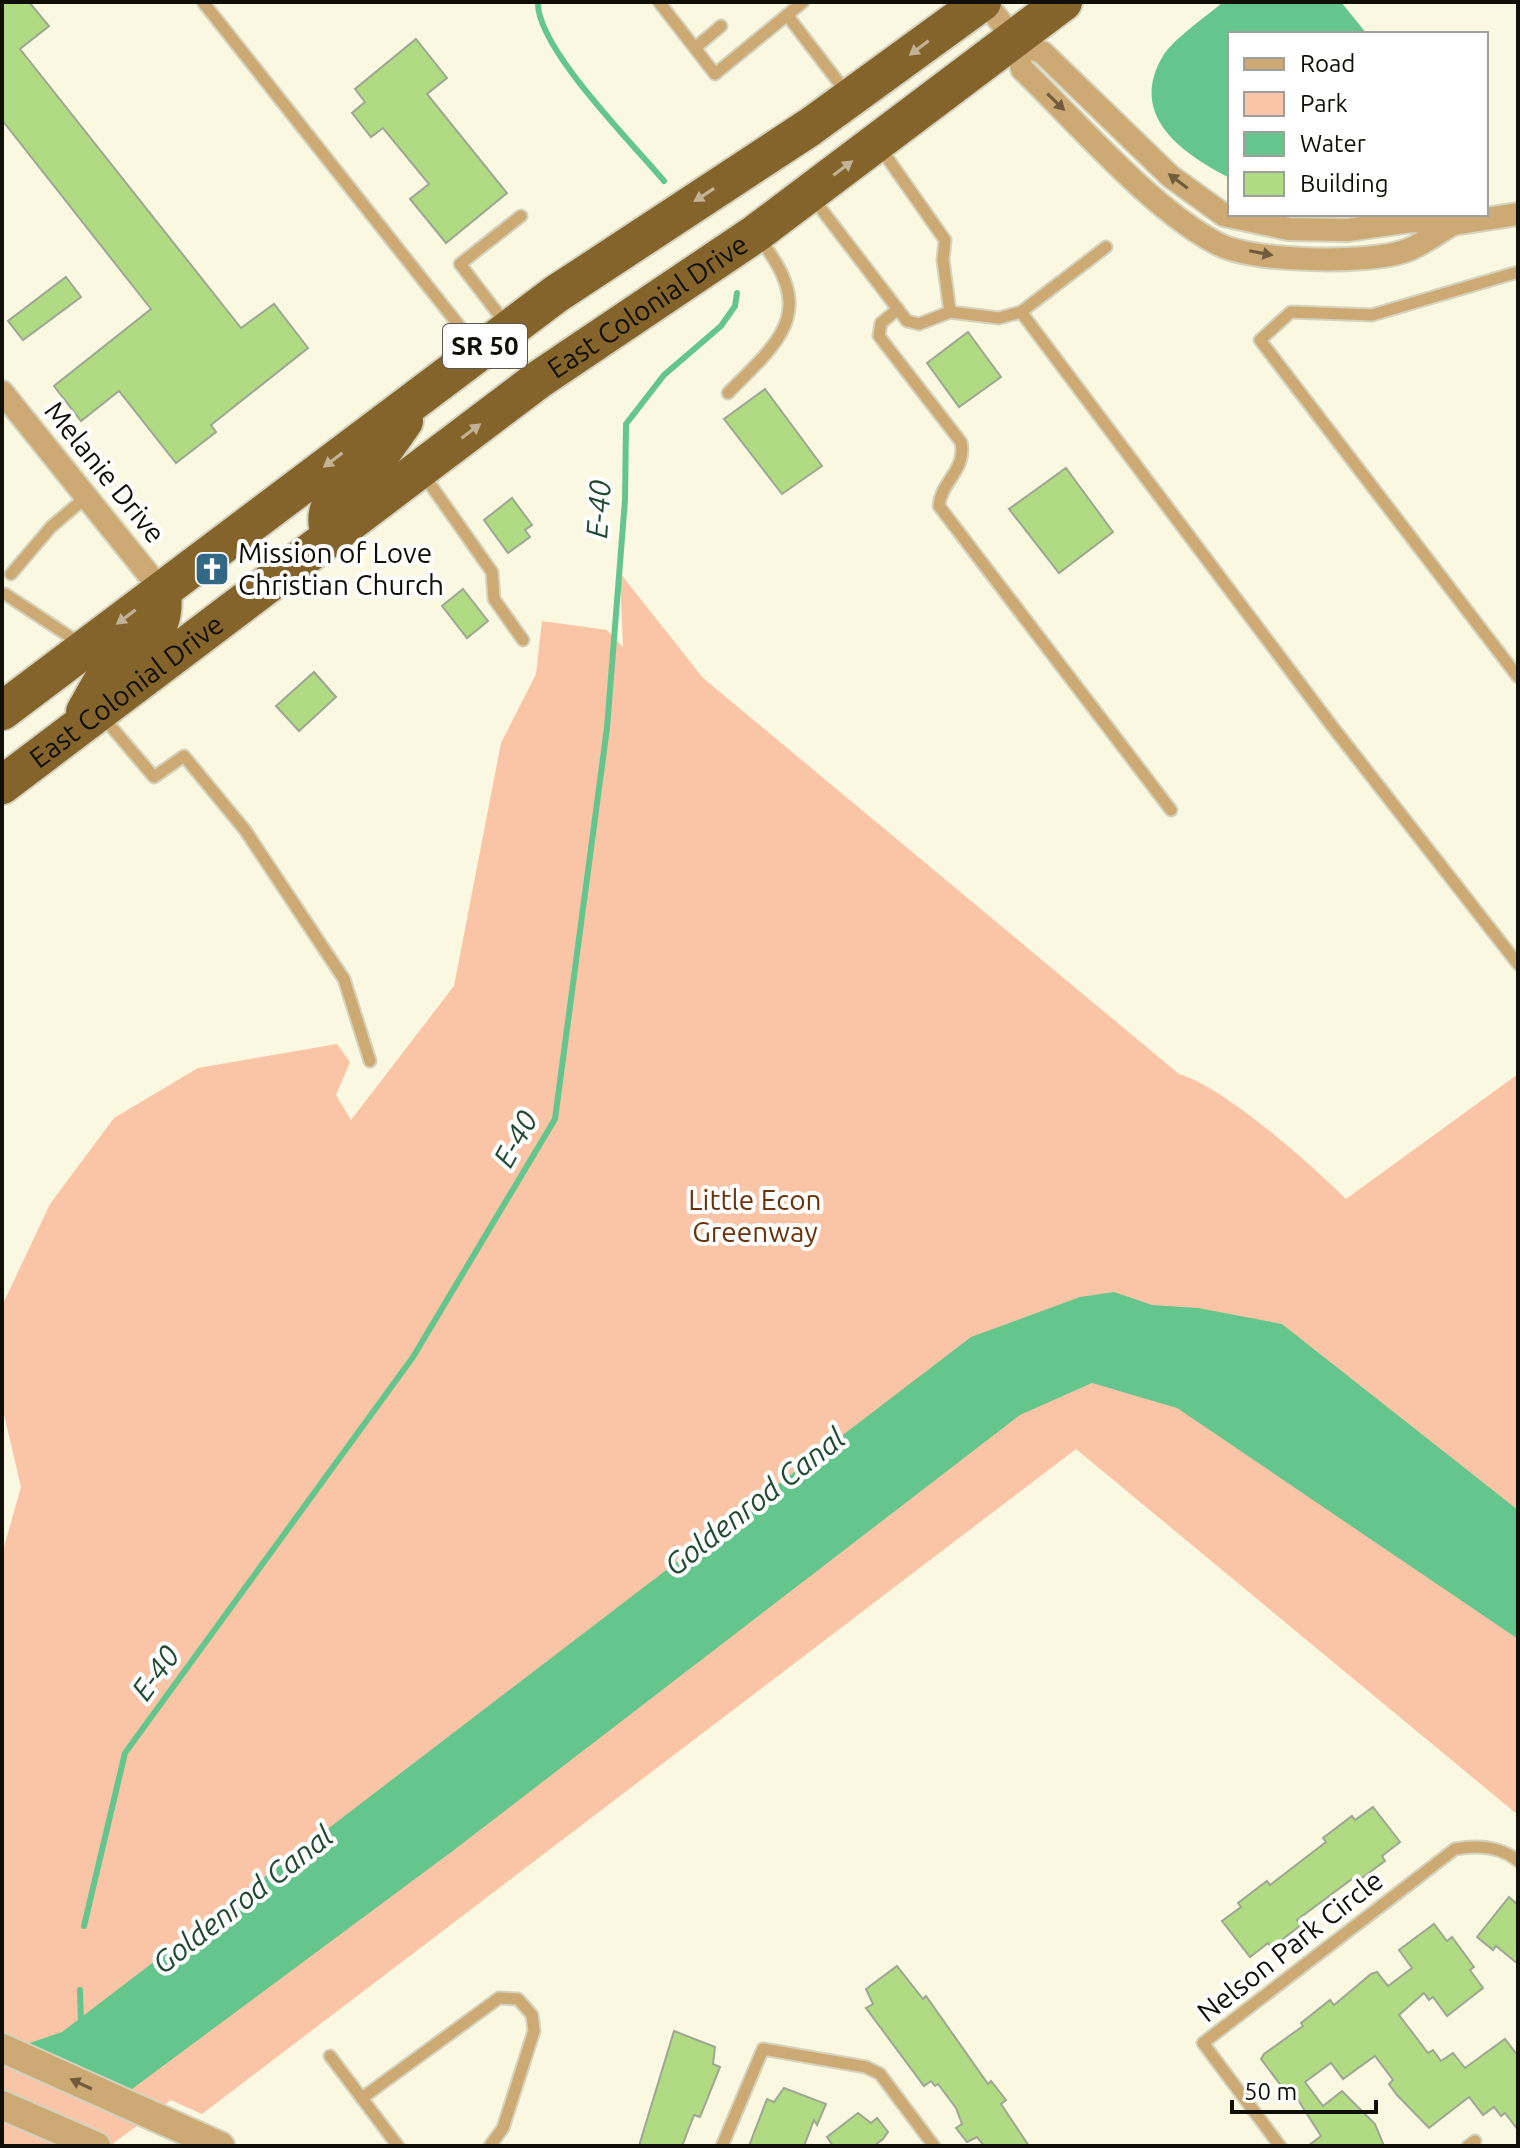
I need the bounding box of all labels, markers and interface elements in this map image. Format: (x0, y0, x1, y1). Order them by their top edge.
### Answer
legend (1228, 32, 1488, 216)
one-way arrow (909, 40, 929, 56)
text: Road (1300, 50, 1355, 77)
text: Park (1300, 90, 1348, 117)
one-way arrow (1046, 92, 1065, 111)
text: Water (1300, 130, 1366, 157)
one-way arrow (832, 160, 853, 176)
text: Building (1300, 170, 1388, 197)
one-way arrow (1168, 174, 1188, 190)
one-way arrow (694, 187, 715, 202)
street label: East Colonial Drive (542, 228, 753, 384)
one-way arrow (1249, 247, 1274, 260)
road number: SR 50 (443, 324, 527, 368)
street label: Melanie Drive (39, 395, 172, 548)
one-way arrow (461, 424, 481, 440)
one-way arrow (323, 451, 344, 467)
water label: E-40 (579, 478, 617, 540)
place label: Mission of Love Christian Church (238, 537, 444, 600)
church icon: Mission of Love Christian Church (193, 550, 231, 588)
street label: East Colonial Drive (23, 608, 229, 774)
one-way arrow (116, 609, 137, 625)
water label: E-40 (486, 1104, 544, 1173)
park label: Little Econ Greenway (688, 1184, 822, 1247)
water label: Goldenrod Canal (657, 1420, 852, 1582)
water label: E-40 (124, 1639, 186, 1706)
water label: Goldenrod Canal (145, 1818, 340, 1980)
street label: Nelson Park Circle (1191, 1864, 1388, 2027)
scale bar (1232, 2064, 1376, 2114)
one-way arrow (69, 2077, 92, 2091)
text: 50 m (1244, 2078, 1297, 2105)

